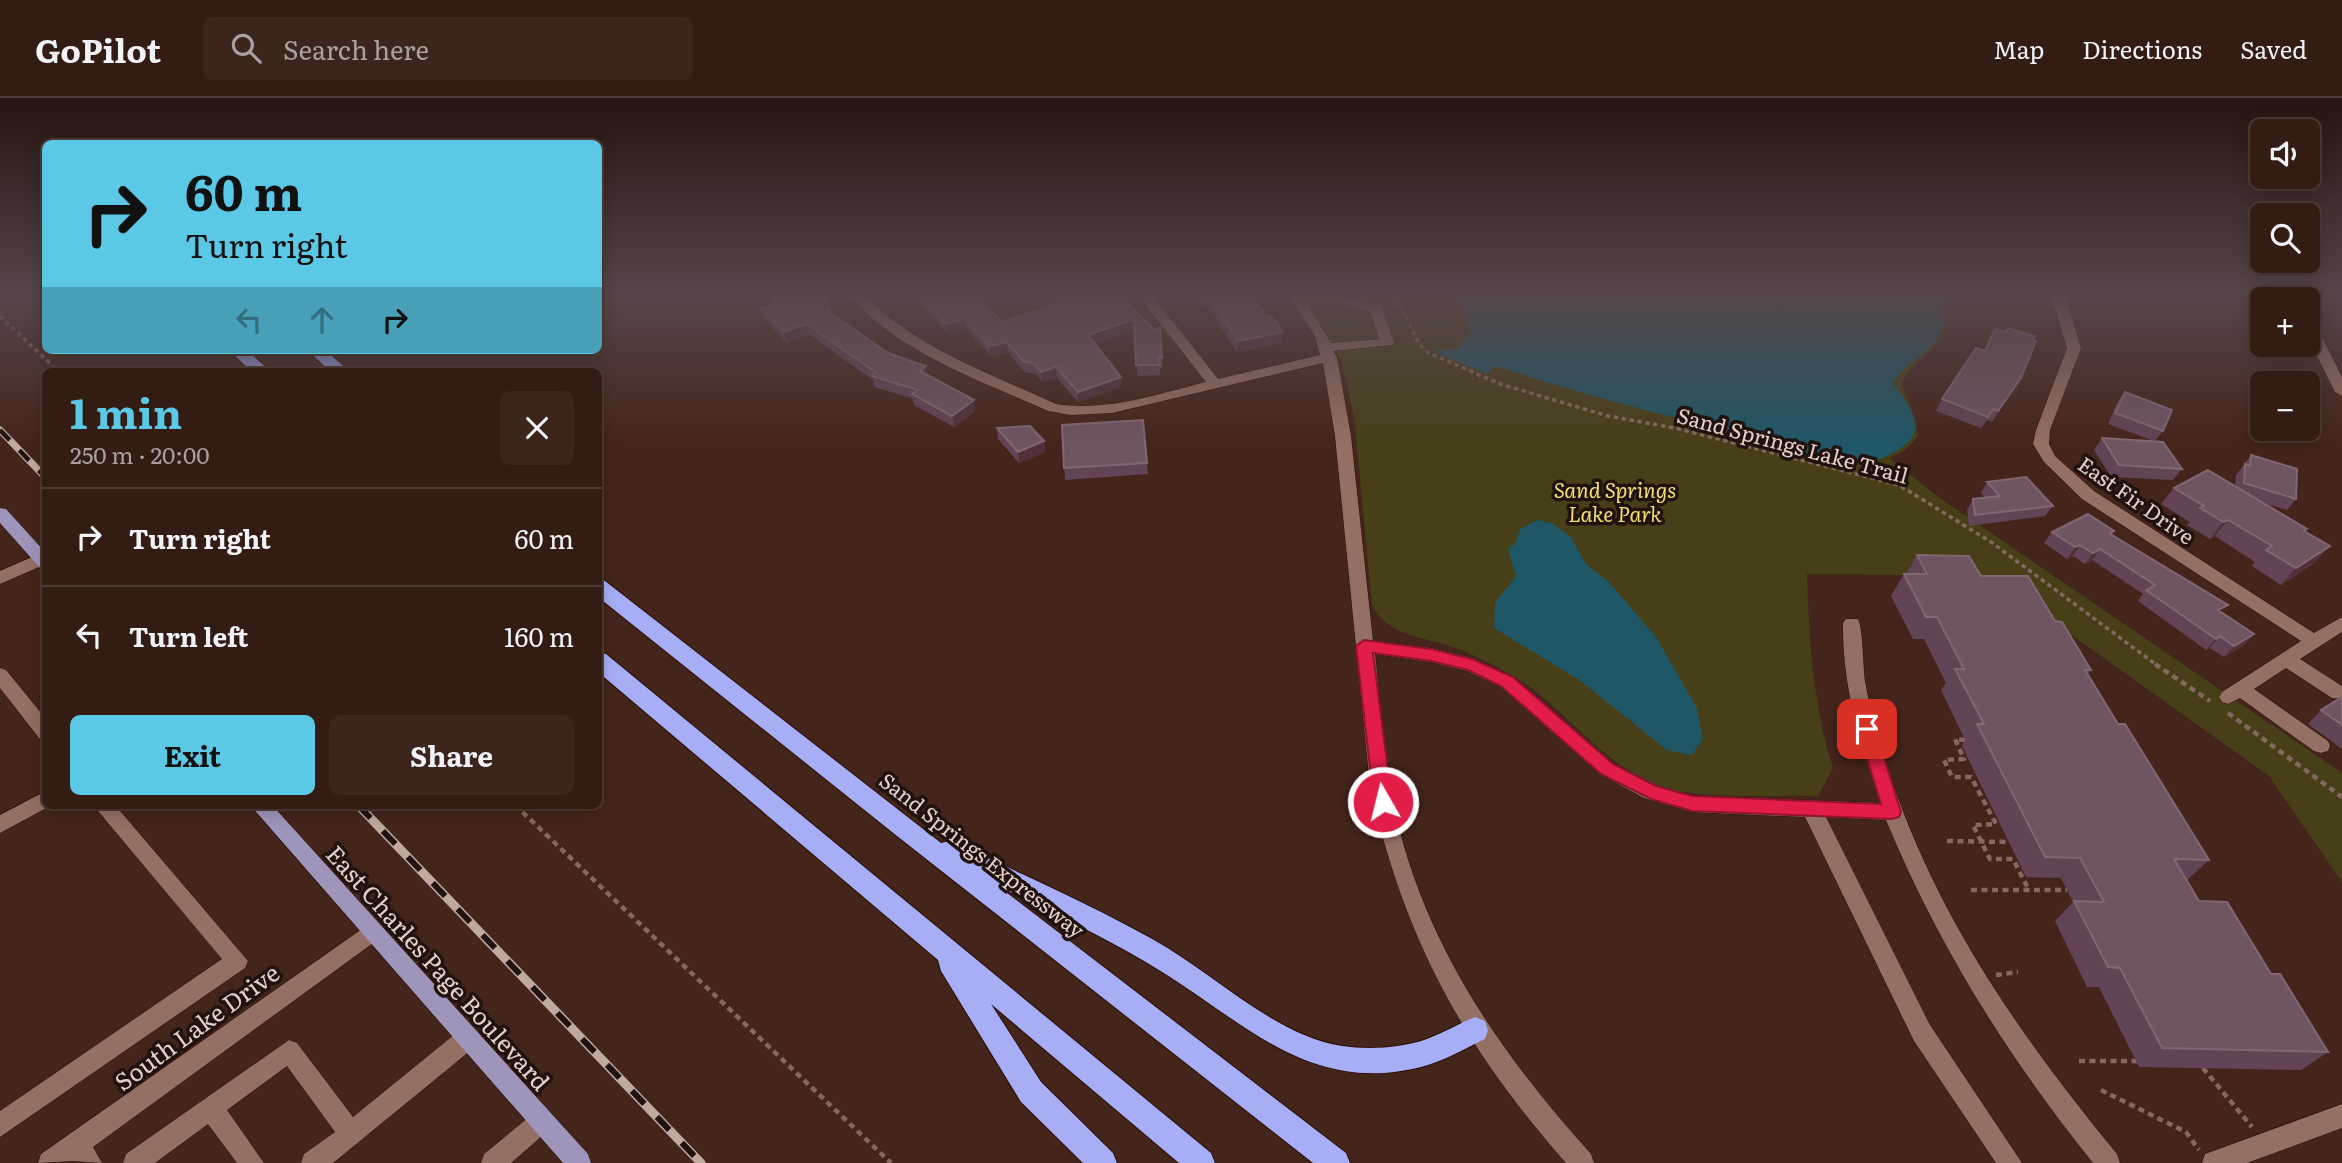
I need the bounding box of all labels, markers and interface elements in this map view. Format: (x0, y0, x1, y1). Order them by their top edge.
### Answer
search box (203, 17, 693, 80)
text: GoPilot (35, 24, 161, 73)
icon: search (227, 29, 265, 67)
text: Search here (283, 29, 429, 68)
text: Map (1993, 31, 2044, 66)
text: Directions (2082, 31, 2202, 66)
text: Saved (2240, 31, 2307, 66)
map controls (2250, 119, 2320, 441)
button: sound (2250, 119, 2320, 189)
text: 60 m (185, 153, 302, 226)
icon: right (70, 168, 161, 259)
button: search (2250, 203, 2320, 273)
text: Turn right (185, 220, 347, 268)
button: + (2250, 287, 2320, 357)
icon: left (230, 301, 268, 339)
icon: ahead (303, 301, 341, 339)
icon: right (376, 301, 414, 339)
button: − (2250, 371, 2320, 441)
text: 1 min (70, 380, 182, 442)
button: close (500, 391, 574, 465)
street label: Sand Springs Lake Trail (1674, 398, 1912, 490)
text: 250 m · 20:00 (70, 437, 210, 471)
street label: East Fir Drive (2073, 447, 2201, 551)
park label: Sand Springs Lake Park (1554, 473, 1676, 528)
icon: right (70, 518, 108, 556)
text: Turn right (129, 518, 271, 557)
text: 60 m (515, 518, 574, 557)
icon: left (70, 616, 108, 654)
text: Turn left (129, 616, 248, 655)
text: 160 m (504, 616, 574, 655)
pin (1837, 699, 1897, 759)
icon: arrive (1848, 710, 1886, 748)
button: Exit (70, 715, 315, 795)
button: Share (329, 715, 574, 795)
street label: Sand Springs Expressway (874, 764, 1093, 945)
position arrow (1346, 765, 1420, 839)
street label: East Charles Page Boulevard (319, 837, 559, 1098)
street label: South Lake Drive (106, 954, 286, 1098)

